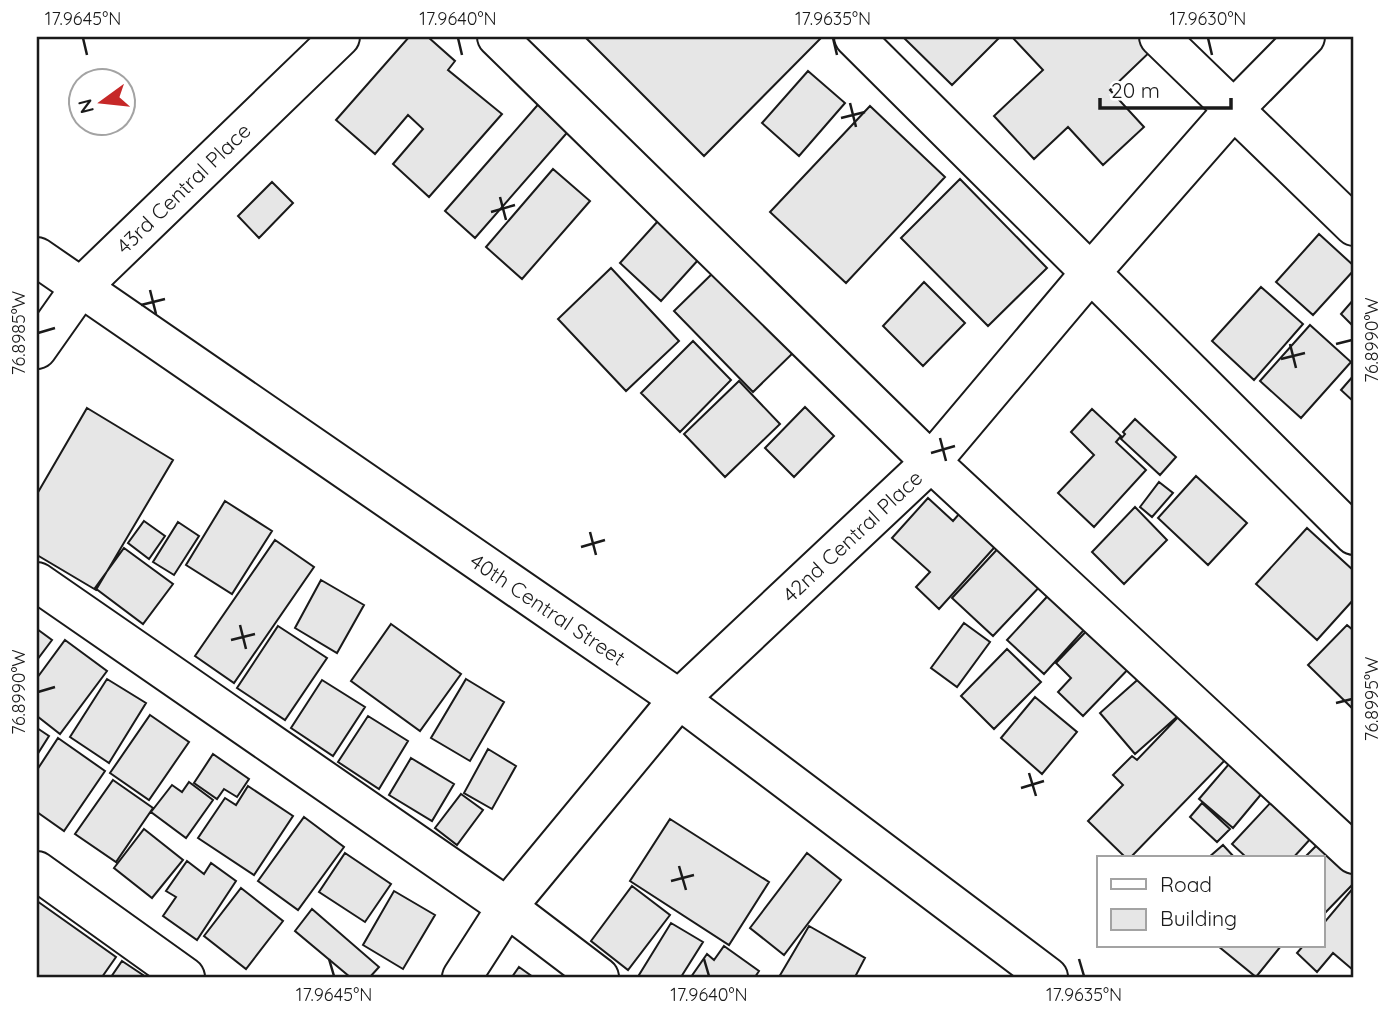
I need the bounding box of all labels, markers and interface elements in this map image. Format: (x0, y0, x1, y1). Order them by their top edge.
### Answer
text: 17.9645°N (45, 7, 121, 30)
text: 17.9640°N (419, 7, 497, 30)
text: 17.9635°N (795, 7, 871, 30)
text: 17.9630°N (1170, 7, 1246, 30)
north arrow (66, 66, 136, 136)
scale bar (1100, 66, 1232, 110)
text: 20 m (1111, 77, 1160, 103)
text: N (72, 97, 99, 116)
street label: 43rd Central Place (110, 117, 256, 259)
text: 76.8985°W (7, 291, 30, 375)
text: 76.8990°W (1360, 297, 1383, 383)
street label: 42nd Central Place (777, 464, 927, 608)
street label: 40th Central Street (465, 547, 631, 671)
text: 76.8990°W (7, 649, 30, 735)
text: 76.8995°W (1360, 657, 1383, 741)
legend (1097, 856, 1324, 948)
text: Road (1160, 871, 1212, 897)
text: Building (1160, 905, 1237, 931)
text: 17.9645°N (296, 983, 372, 1006)
text: 17.9640°N (670, 983, 748, 1006)
text: 17.9635°N (1046, 983, 1122, 1006)

